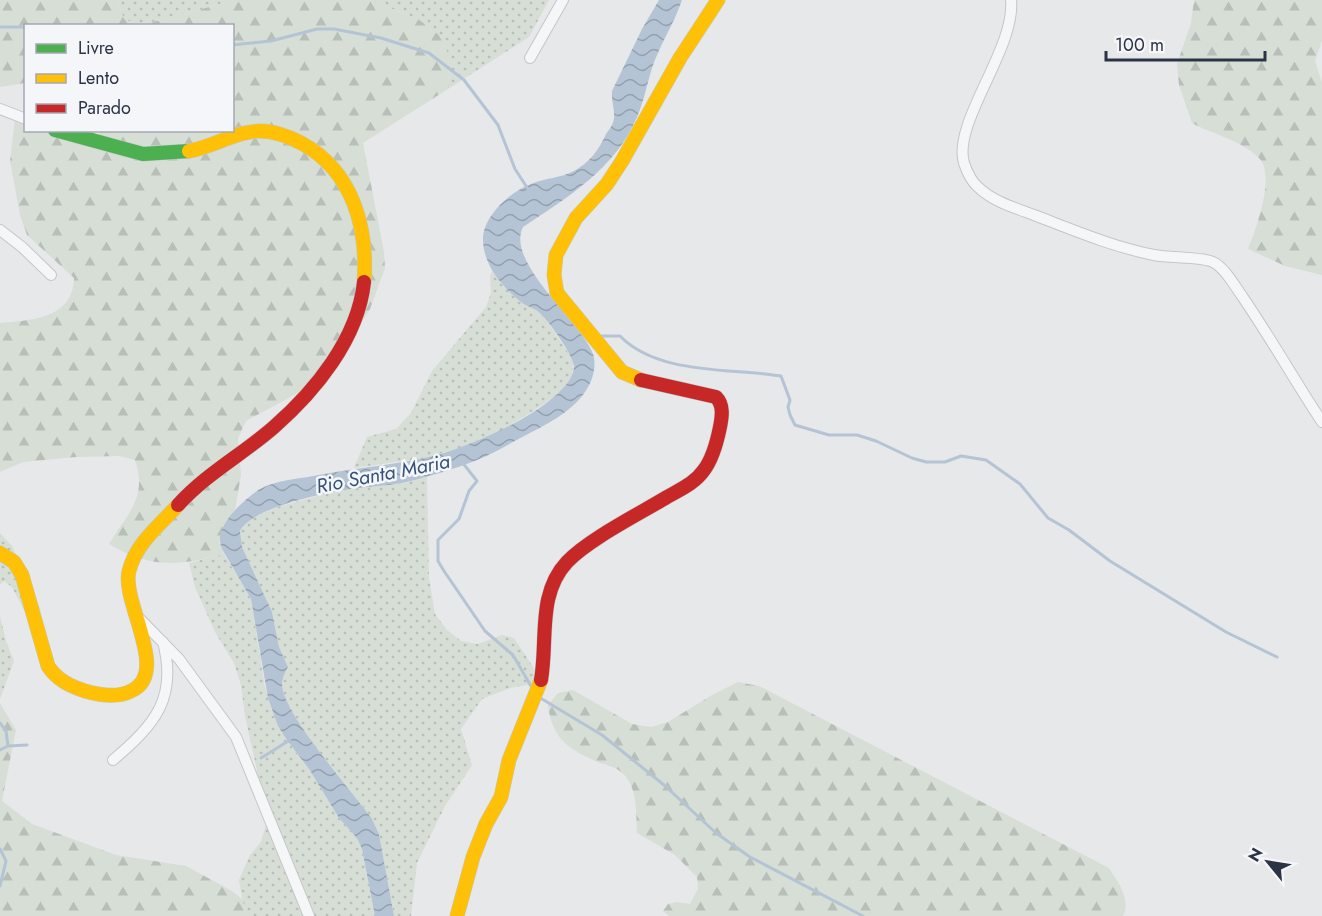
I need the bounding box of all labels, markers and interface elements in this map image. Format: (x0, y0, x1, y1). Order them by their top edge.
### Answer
legend (24, 24, 234, 132)
scale bar (1106, 24, 1265, 62)
text: 100 m (1115, 32, 1164, 58)
text: Livre (78, 35, 114, 61)
text: Lento (78, 65, 119, 91)
text: Parado (78, 95, 131, 121)
water label: Rio Santa Maria (314, 447, 452, 501)
north arrow (1238, 832, 1298, 892)
text: N (1242, 843, 1269, 866)

